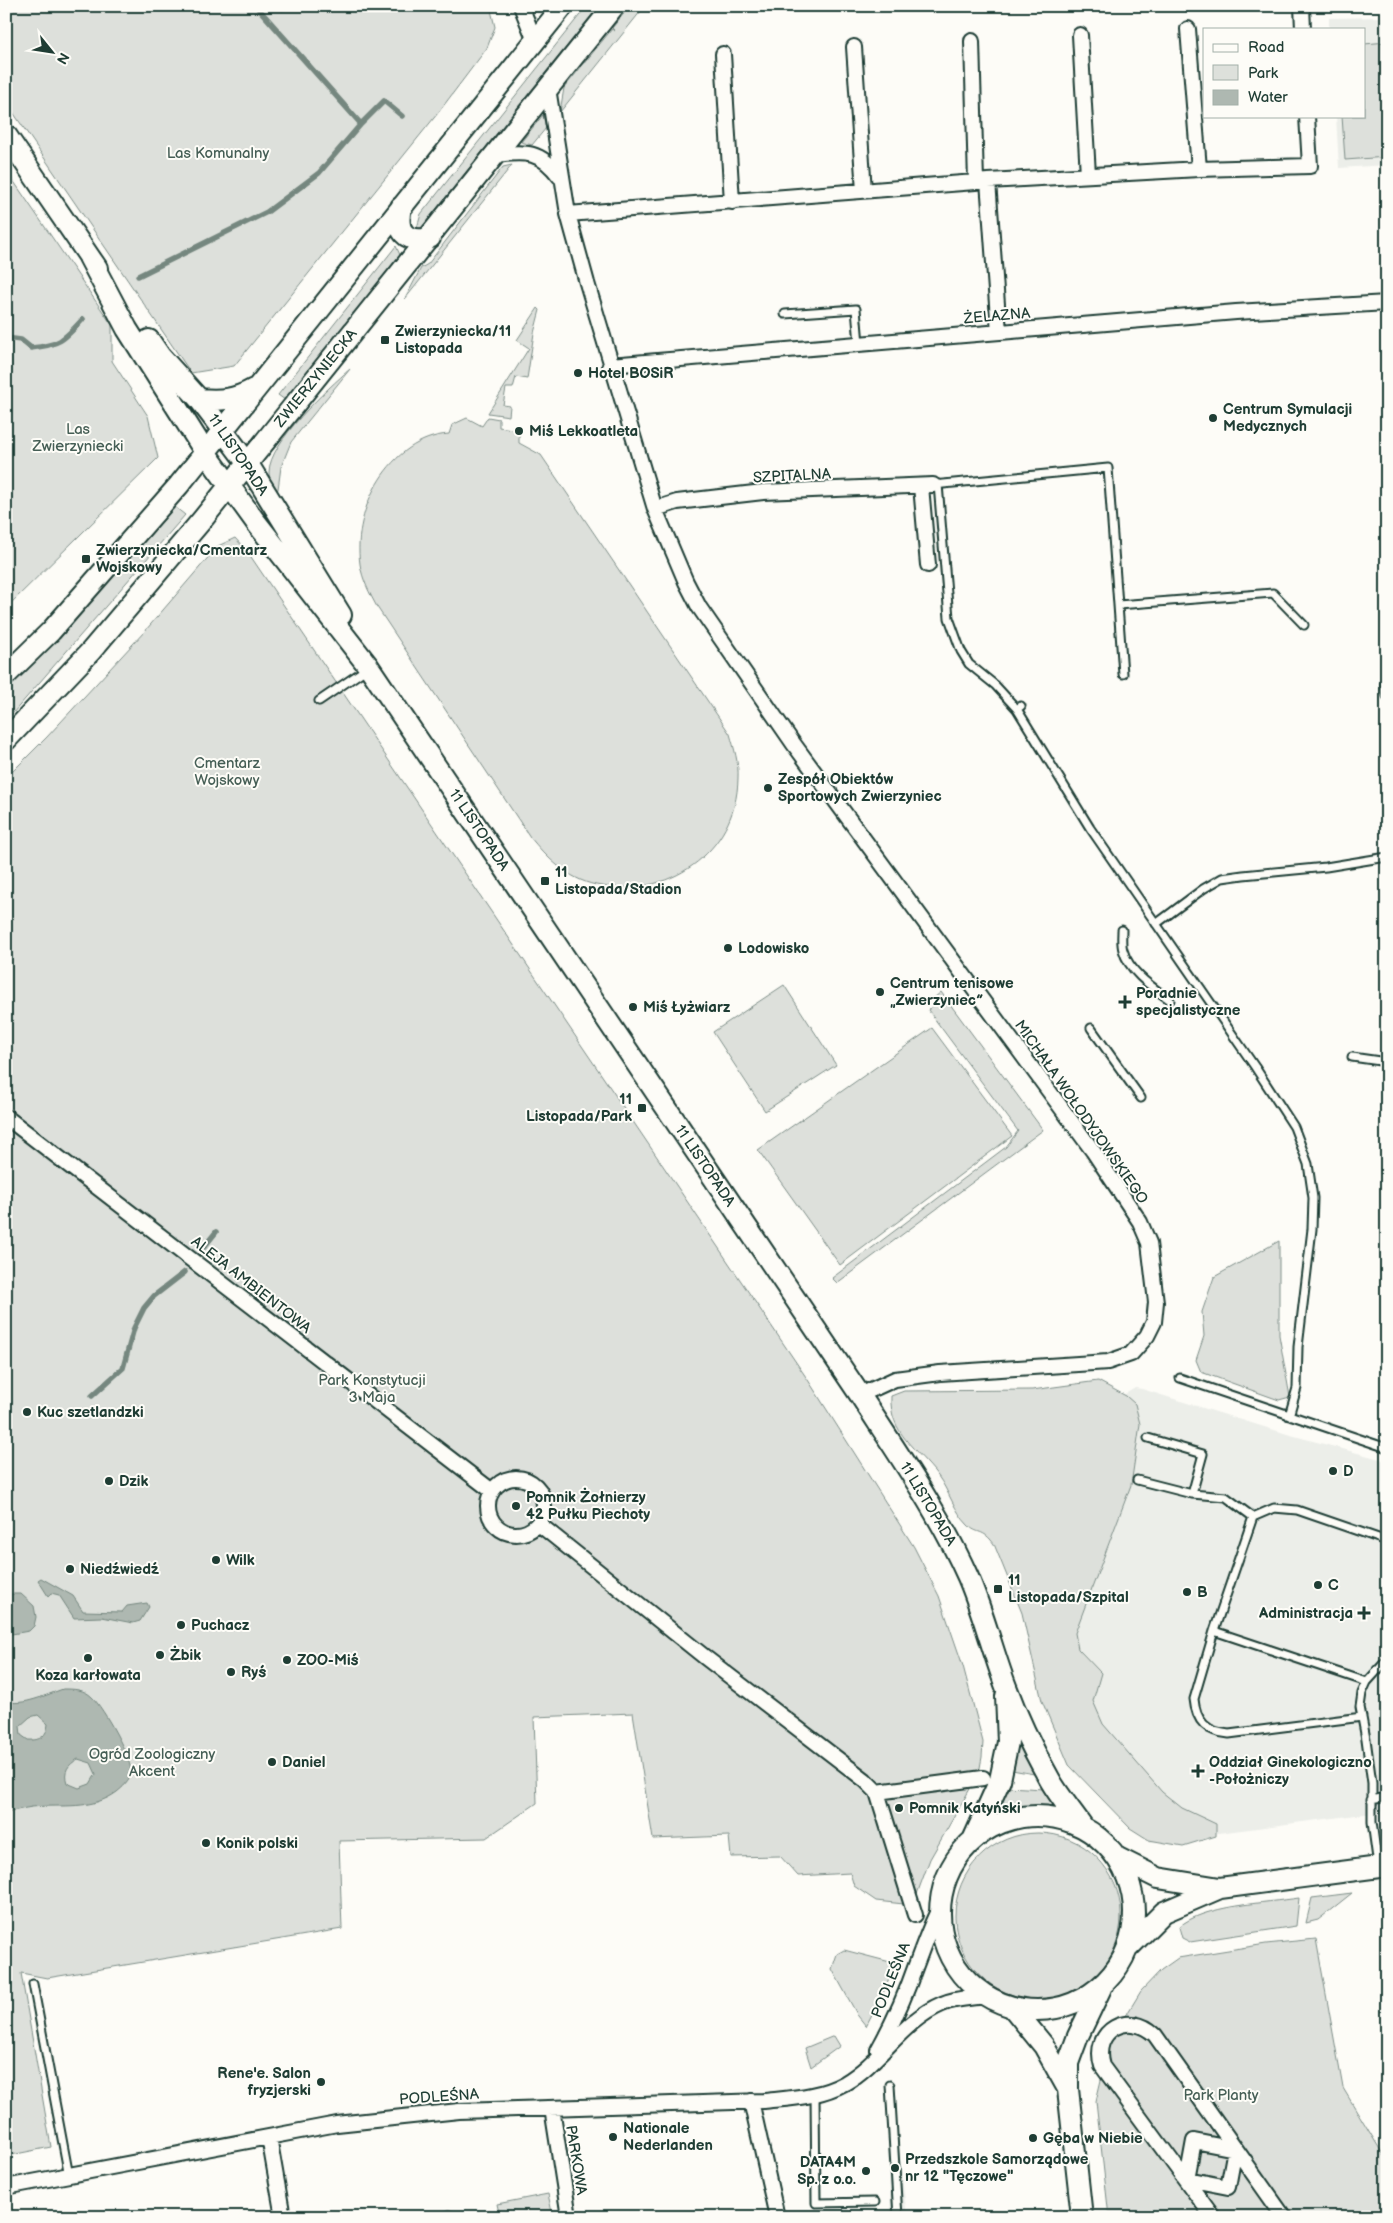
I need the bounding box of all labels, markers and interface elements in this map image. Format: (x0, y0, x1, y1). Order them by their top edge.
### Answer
north arrow (28, 28, 78, 78)
legend (1203, 28, 1366, 118)
text: Road (1248, 38, 1284, 57)
text: N (53, 49, 73, 67)
text: Park (1248, 64, 1279, 83)
text: Water (1248, 88, 1288, 107)
park label: Las Komunalny (167, 144, 269, 163)
street label: ŻELAZNA (962, 304, 1032, 328)
place label: Zwierzyniecka/11 Listopada (395, 322, 511, 358)
street label: ZWIERZYNIECKA (270, 324, 362, 432)
marker: Zwierzyniecka/11 Listopada (379, 334, 391, 346)
place label: Hotel BOSiR (588, 364, 674, 383)
marker: Hotel BOSiR (572, 367, 584, 379)
place label: Centrum Symulacji Medycznych (1223, 400, 1352, 436)
street label: 11 LISTOPADA (204, 411, 273, 500)
marker: Centrum Symulacji Medycznych (1207, 412, 1219, 424)
park label: Las Zwierzyniecki (32, 420, 124, 456)
place label: Miś Lekkoatleta (529, 422, 638, 441)
marker: Miś Lekkoatleta (513, 425, 525, 437)
street label: SZPITALNA (753, 464, 832, 488)
place label: Zwierzyniecka/Cmentarz Wojskowy (96, 541, 268, 577)
marker: Zwierzyniecka/Cmentarz Wojskowy (80, 553, 92, 565)
park label: Cmentarz Wojskowy (194, 754, 261, 790)
place label: Zespół Obiektów Sportowych Zwierzyniec (778, 770, 942, 806)
marker: Zespół Obiektów Sportowych Zwierzyniec (762, 782, 774, 794)
street label: 11 LISTOPADA (445, 786, 514, 875)
place label: 11 Listopada/Stadion (555, 863, 682, 899)
marker: 11 Listopada/Stadion (539, 875, 551, 887)
place label: Lodowisko (738, 939, 810, 958)
marker: Lodowisko (722, 942, 734, 954)
place label: Centrum tenisowe „Zwierzyniec” (890, 974, 1014, 1010)
place label: Poradnie specjalistyczne (1136, 984, 1241, 1020)
marker: Centrum tenisowe „Zwierzyniec” (874, 986, 886, 998)
marker: Poradnie specjalistyczne (1118, 995, 1132, 1009)
place label: Miś Łyżwiarz (643, 998, 731, 1017)
marker: Miś Łyżwiarz (627, 1001, 639, 1013)
street label: MICHAŁA WOŁODYJOWSKIEGO (1010, 1016, 1152, 1208)
place label: 11 Listopada/Park (526, 1090, 632, 1126)
marker: 11 Listopada/Park (636, 1102, 648, 1114)
street label: 11 LISTOPADA (671, 1122, 740, 1211)
street label: ALEJA AMBIENTOWA (187, 1232, 315, 1338)
park label: Park Konstytucji 3 Maja (318, 1371, 426, 1407)
place label: Kuc szetlandzki (37, 1403, 144, 1422)
marker: Kuc szetlandzki (21, 1406, 33, 1418)
street label: 11 LISTOPADA (896, 1459, 961, 1550)
place label: D (1343, 1462, 1353, 1481)
marker: D (1327, 1465, 1339, 1477)
place label: Dzik (119, 1472, 148, 1491)
marker: Dzik (103, 1475, 115, 1487)
place label: Pomnik Żołnierzy 42 Pułku Piechoty (526, 1487, 650, 1524)
marker: Pomnik Żołnierzy 42 Pułku Piechoty (510, 1500, 522, 1512)
place label: Wilk (226, 1551, 255, 1570)
marker: Wilk (210, 1554, 222, 1566)
place label: Niedźwiedź (80, 1560, 159, 1579)
marker: Niedźwiedź (64, 1563, 76, 1575)
place label: 11 Listopada/Szpital (1008, 1571, 1129, 1607)
place label: C (1328, 1576, 1339, 1595)
marker: C (1312, 1579, 1324, 1591)
marker: 11 Listopada/Szpital (992, 1583, 1004, 1595)
place label: B (1197, 1583, 1208, 1602)
marker: B (1181, 1586, 1193, 1598)
place label: Administracja (1258, 1604, 1353, 1623)
marker: Administracja (1357, 1606, 1371, 1620)
place label: Puchacz (191, 1616, 250, 1635)
marker: Puchacz (175, 1619, 187, 1631)
place label: Żbik (170, 1645, 201, 1665)
marker: Żbik (154, 1649, 166, 1661)
place label: ZOO-Miś (297, 1651, 359, 1670)
marker: Koza karłowata (82, 1652, 94, 1664)
marker: ZOO-Miś (281, 1654, 293, 1666)
place label: Ryś (241, 1663, 266, 1682)
place label: Koza karłowata (35, 1666, 141, 1685)
marker: Ryś (225, 1666, 237, 1678)
park label: Ogród Zoologiczny Akcent (89, 1745, 216, 1781)
place label: Daniel (282, 1753, 326, 1772)
place label: Oddział Ginekologiczno -Położniczy (1209, 1753, 1372, 1789)
marker: Daniel (266, 1756, 278, 1768)
marker: Oddział Ginekologiczno -Położniczy (1191, 1764, 1205, 1778)
place label: Pomnik Katyński (909, 1799, 1021, 1818)
marker: Pomnik Katyński (893, 1802, 905, 1814)
place label: Konik polski (216, 1834, 298, 1853)
marker: Konik polski (200, 1837, 212, 1849)
street label: PODLEŚNA (867, 1939, 915, 2021)
place label: Rene'e. Salon fryzjerski (217, 2064, 311, 2100)
marker: Rene'e. Salon fryzjerski (315, 2076, 327, 2088)
street label: PODLEŚNA (399, 2085, 480, 2109)
park label: Park Planty (1183, 2086, 1259, 2105)
place label: Nationale Nederlanden (623, 2119, 713, 2155)
street label: PARKOWA (561, 2124, 591, 2197)
place label: Gęba w Niebie (1043, 2129, 1143, 2148)
marker: Nationale Nederlanden (607, 2131, 619, 2143)
marker: Gęba w Niebie (1027, 2132, 1039, 2144)
place label: Przedszkole Samorządowe nr 12 "Tęczowe" (905, 2150, 1089, 2186)
place label: DATA4M Sp. z o.o. (797, 2153, 856, 2189)
marker: Przedszkole Samorządowe nr 12 "Tęczowe" (889, 2162, 901, 2174)
marker: DATA4M Sp. z o.o. (860, 2165, 872, 2177)

